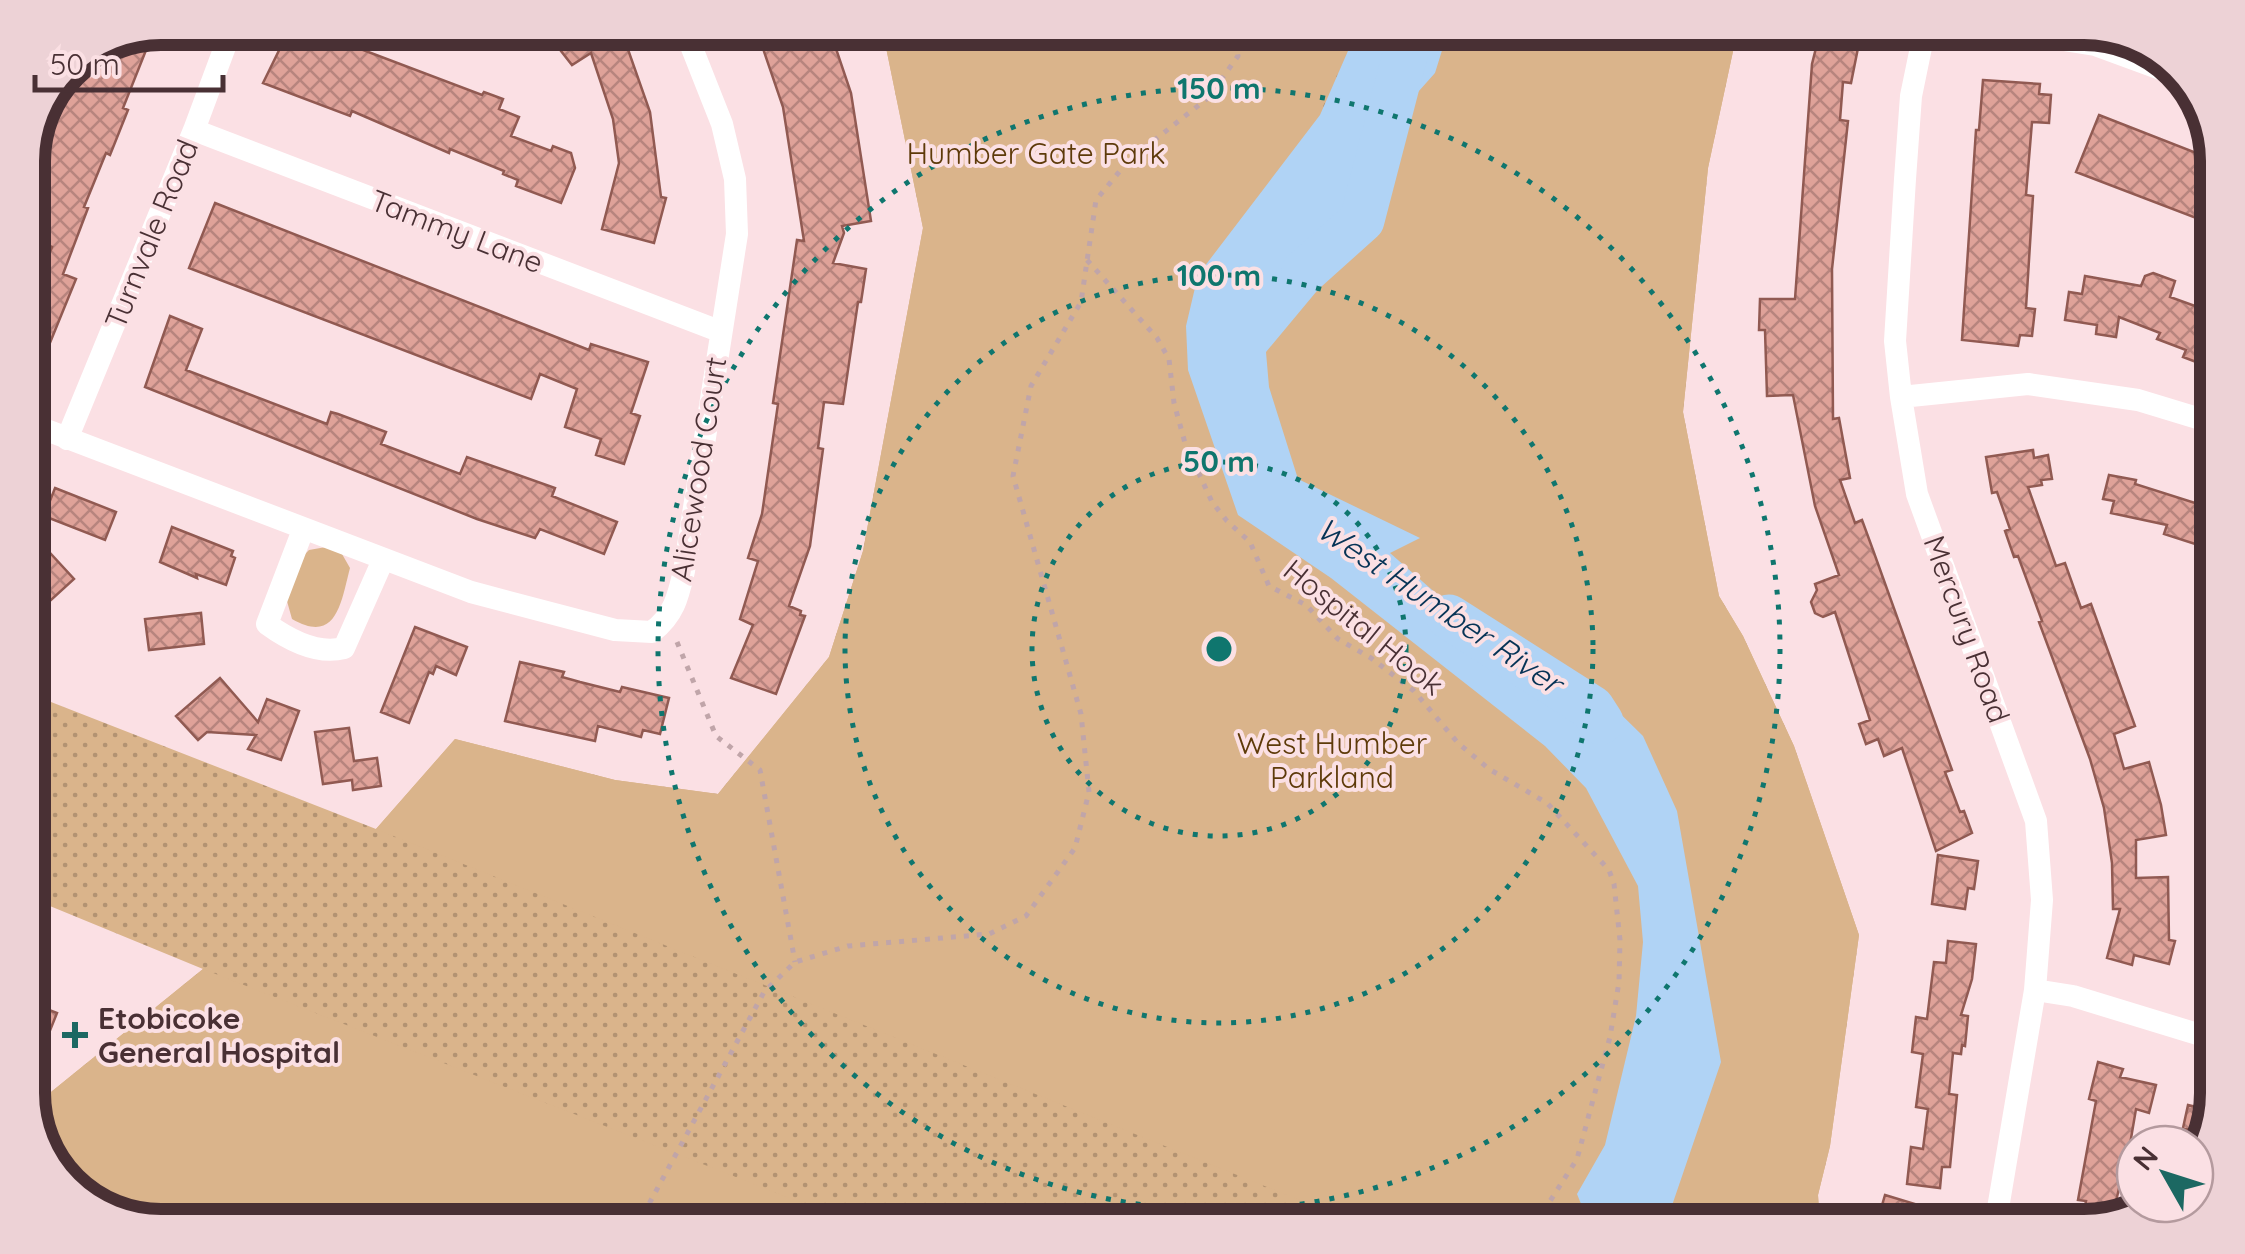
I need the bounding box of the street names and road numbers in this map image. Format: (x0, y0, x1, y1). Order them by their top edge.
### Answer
street label: Turnvale Road (96, 134, 206, 334)
street label: Tammy Lane (365, 181, 549, 281)
street label: Alicewood Court (661, 354, 735, 584)
street label: Mercury Road (1916, 530, 2018, 728)
street label: Hospital Hook (1276, 551, 1452, 703)

